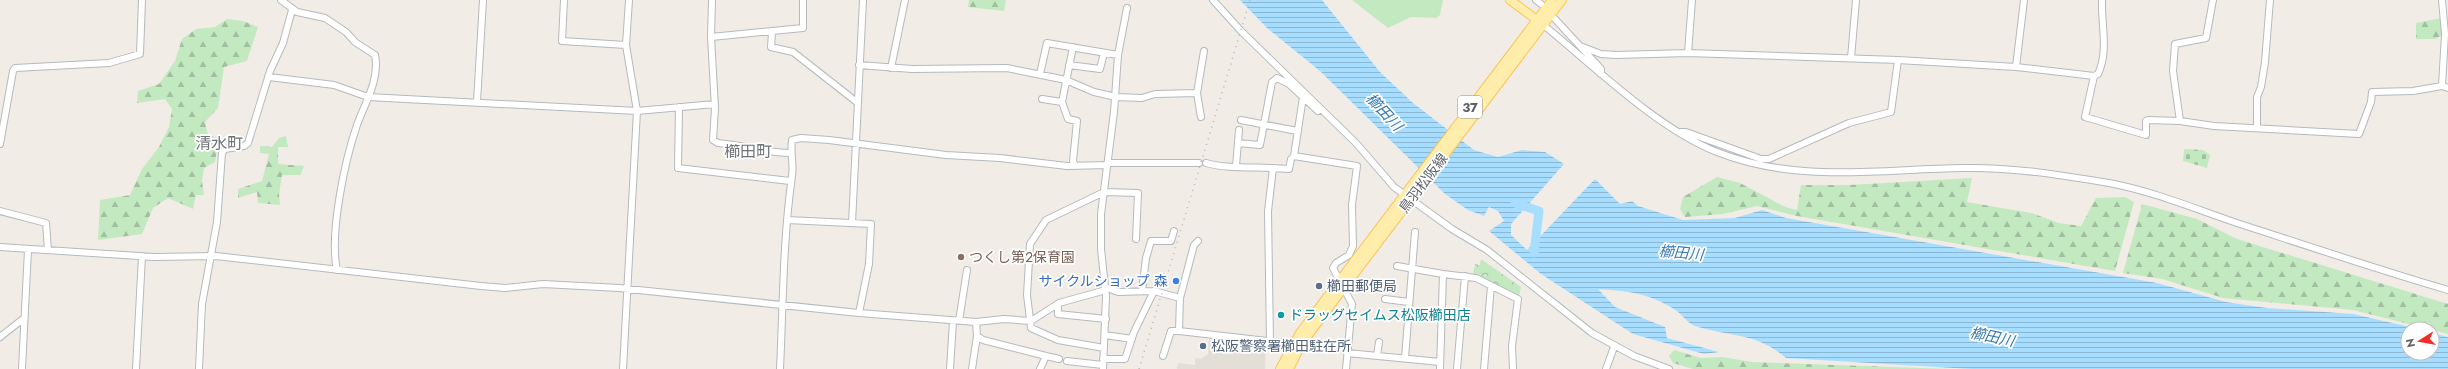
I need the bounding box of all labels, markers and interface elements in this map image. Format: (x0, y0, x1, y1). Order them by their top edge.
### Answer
water label: 櫛田川 (1361, 88, 1409, 137)
road number: 37 (1458, 96, 1482, 118)
district label: 清水町 (195, 132, 243, 155)
district label: 櫛田町 (724, 140, 772, 163)
street label: 鳥羽松阪線 (1394, 149, 1452, 217)
water label: 櫛田川 (1658, 240, 1706, 266)
place label: つくし第２保育園 (969, 247, 1075, 267)
marker: つくし第２保育園 (956, 252, 966, 262)
place label: サイクルショップ 森 (1039, 271, 1168, 291)
marker: サイクルショップ 森 (1171, 276, 1181, 286)
place label: 櫛田郵便局 (1327, 276, 1397, 296)
marker: 櫛田郵便局 (1314, 281, 1324, 291)
place label: ドラッグセイムス松阪櫛田店 (1289, 305, 1471, 325)
marker: ドラッグセイムス松阪櫛田店 (1276, 310, 1286, 320)
north arrow (2400, 321, 2440, 361)
water label: 櫛田川 (1968, 322, 2018, 353)
place label: 松阪警察署櫛田駐在所 (1211, 336, 1351, 356)
text: N (2401, 337, 2419, 349)
marker: 松阪警察署櫛田駐在所 (1198, 341, 1208, 351)

